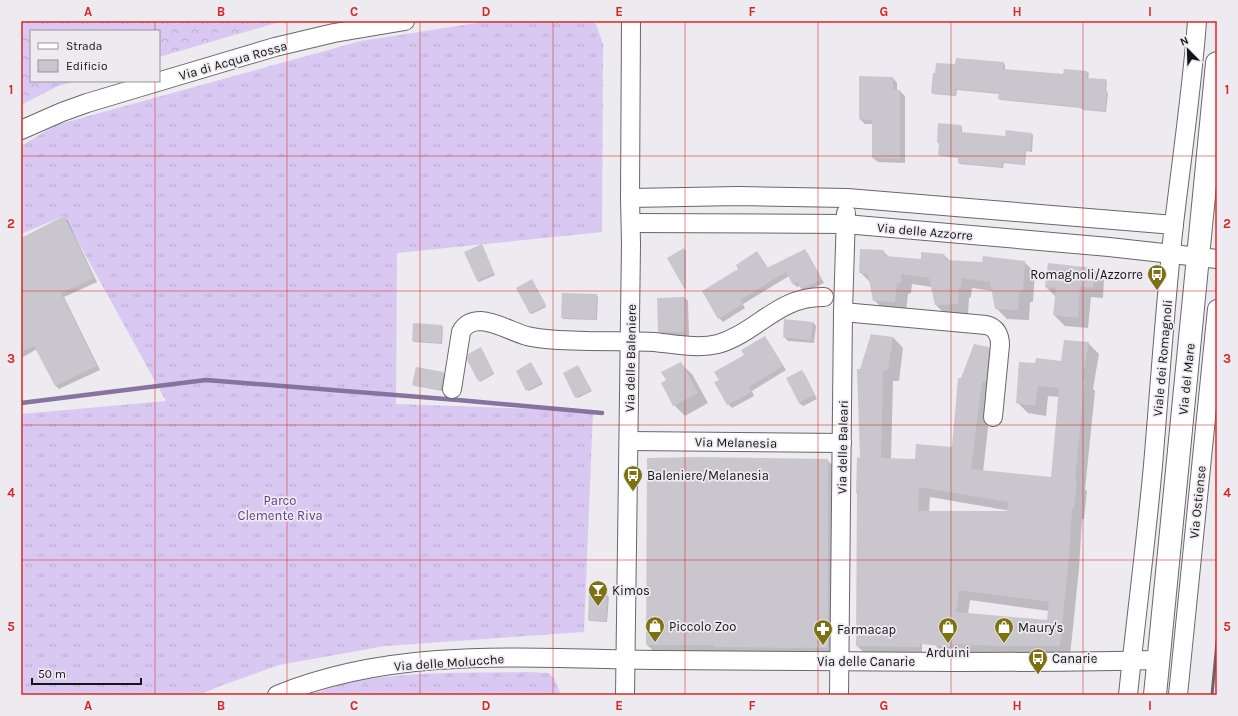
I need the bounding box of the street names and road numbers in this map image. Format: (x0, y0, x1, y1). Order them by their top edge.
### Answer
street label: Via di Acqua Rossa (177, 38, 289, 84)
street label: Via delle Azzorre (877, 220, 974, 243)
street label: Viale dei Romagnoli (1150, 299, 1175, 417)
street label: Via delle Baleniere (622, 303, 639, 412)
street label: Via del Mare (1175, 342, 1198, 416)
street label: Via delle Baleari (834, 400, 851, 494)
street label: Via Melanesia (695, 434, 777, 451)
street label: Via Ostiense (1186, 464, 1209, 539)
street label: Via delle Molucche (393, 651, 505, 674)
street label: Via delle Canarie (817, 654, 915, 669)

